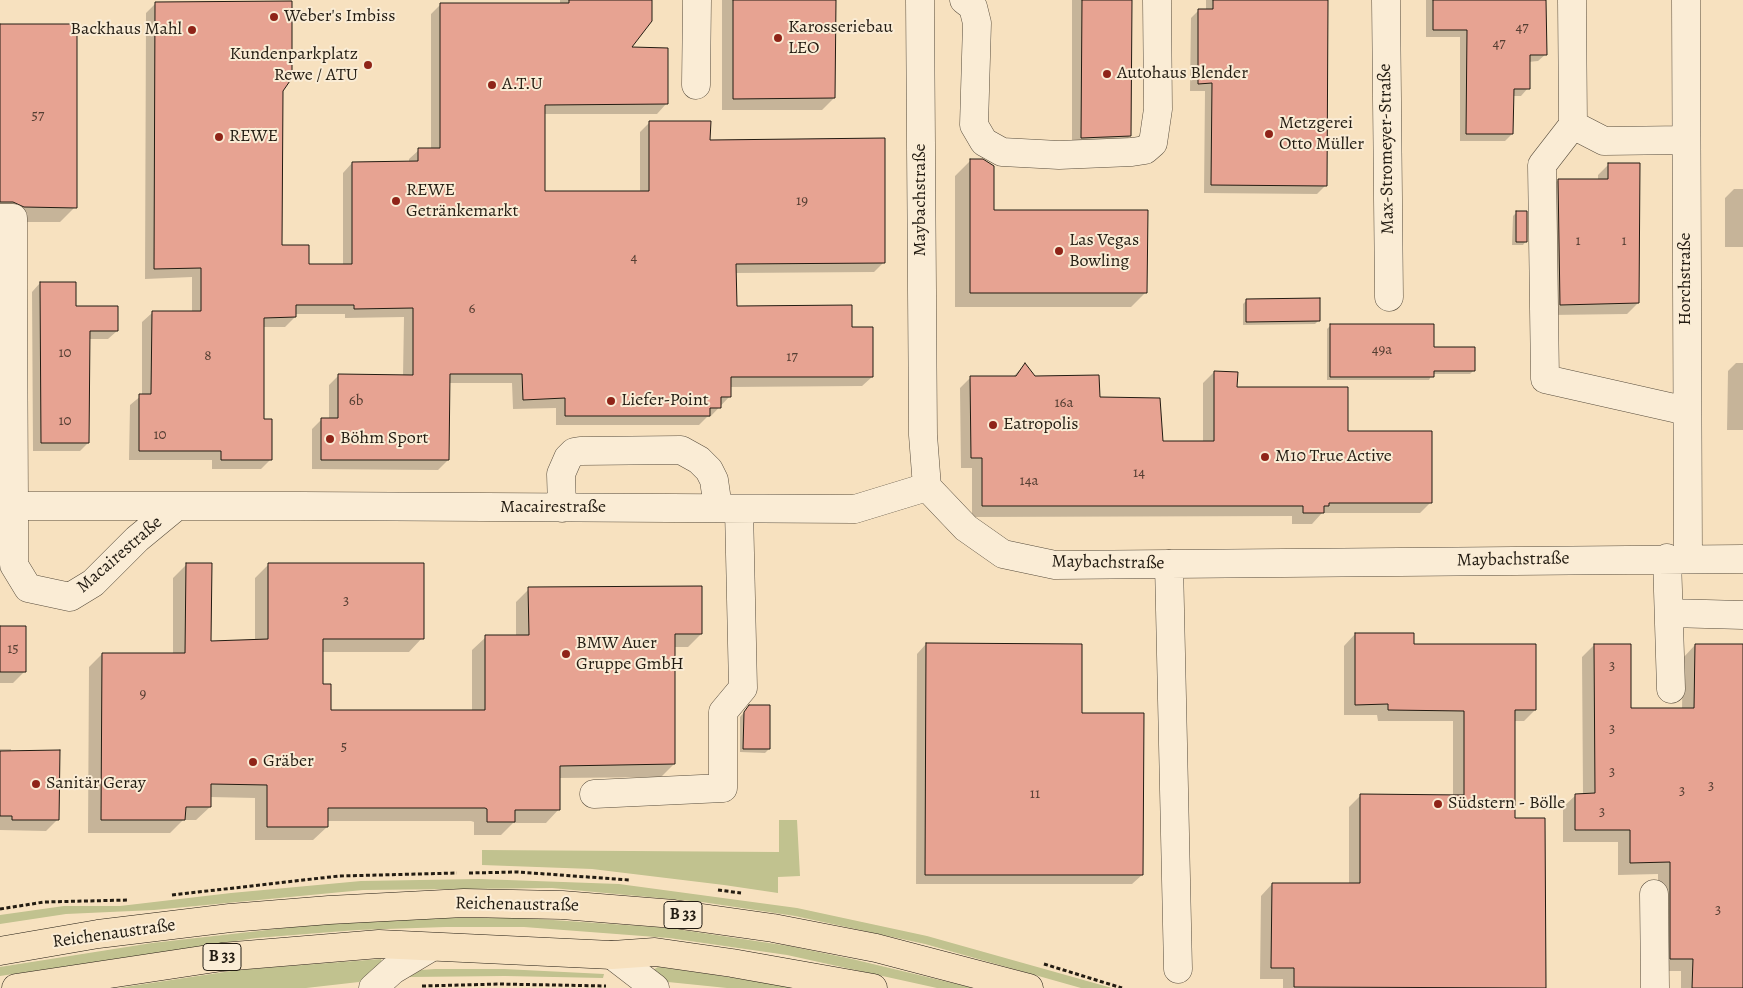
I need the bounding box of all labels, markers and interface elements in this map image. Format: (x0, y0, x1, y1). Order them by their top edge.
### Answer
place label: Weber's Imbiss (284, 6, 396, 28)
marker: Weber's Imbiss (268, 11, 280, 23)
place label: Karosseriebau LEO (788, 17, 893, 59)
place label: Backhaus Mahl (70, 19, 182, 41)
house number: 47 (1515, 19, 1529, 37)
marker: Backhaus Mahl (186, 24, 198, 36)
marker: Karosseriebau LEO (772, 32, 784, 44)
house number: 47 (1492, 35, 1506, 53)
place label: Kundenparkplatz Rewe / ATU (230, 44, 358, 86)
marker: Kundenparkplatz Rewe / ATU (362, 59, 374, 71)
place label: Autohaus Blender (1117, 63, 1248, 85)
street label: Max-Stromeyer-Straße (1375, 63, 1399, 235)
marker: Autohaus Blender (1101, 68, 1113, 80)
place label: A.T.U (502, 74, 543, 96)
marker: A.T.U (486, 79, 498, 91)
house number: 57 (32, 107, 44, 125)
place label: Metzgerei Otto Müller (1279, 113, 1364, 156)
place label: REWE (229, 126, 278, 148)
marker: Metzgerei Otto Müller (1263, 128, 1275, 140)
marker: REWE (213, 131, 225, 143)
street label: Maybachstraße (910, 144, 932, 256)
place label: REWE Getränkemarkt (406, 180, 518, 222)
house number: 19 (796, 192, 808, 210)
marker: REWE Getränkemarkt (390, 195, 402, 207)
place label: Las Vegas Bowling (1069, 230, 1139, 272)
house number: 1 (1575, 232, 1581, 250)
house number: 1 (1621, 232, 1627, 250)
street label: Horchstraße (1675, 232, 1697, 326)
marker: Las Vegas Bowling (1053, 245, 1065, 257)
house number: 4 (631, 249, 637, 267)
house number: 6 (469, 300, 475, 318)
house number: 49a (1372, 341, 1392, 359)
house number: 10 (58, 344, 72, 362)
house number: 8 (204, 347, 212, 365)
house number: 17 (786, 348, 798, 366)
place label: Liefer-Point (621, 390, 709, 412)
house number: 6b (349, 392, 363, 410)
house number: 16a (1054, 394, 1074, 412)
marker: Liefer-Point (605, 395, 617, 407)
house number: 10 (58, 412, 72, 430)
place label: Eatropolis (1003, 414, 1078, 436)
marker: Eatropolis (987, 419, 999, 431)
house number: 10 (153, 426, 167, 444)
place label: Böhm Sport (340, 428, 429, 450)
marker: Böhm Sport (324, 433, 336, 445)
place label: M10 True Active (1275, 446, 1392, 468)
marker: M10 True Active (1259, 451, 1271, 463)
house number: 14 (1133, 464, 1145, 482)
house number: 14a (1020, 472, 1038, 490)
street label: Macairestraße (500, 497, 606, 519)
street label: Macairestraße (73, 512, 167, 598)
street label: Maybachstraße (1456, 548, 1570, 572)
street label: Maybachstraße (1051, 551, 1165, 575)
house number: 3 (343, 592, 349, 610)
place label: BMW Auer Gruppe GmbH (576, 633, 684, 676)
house number: 15 (7, 640, 19, 658)
marker: BMW Auer Gruppe GmbH (560, 648, 572, 660)
house number: 3 (1609, 657, 1615, 675)
house number: 9 (140, 685, 146, 703)
house number: 3 (1609, 720, 1615, 738)
house number: 5 (341, 738, 347, 756)
place label: Gräber (263, 751, 314, 773)
marker: Gräber (247, 756, 259, 768)
house number: 3 (1609, 763, 1615, 781)
place label: Sanitär Geray (46, 773, 146, 795)
house number: 3 (1708, 777, 1714, 795)
marker: Sanitär Geray (30, 778, 42, 790)
house number: 3 (1679, 782, 1685, 800)
house number: 11 (1030, 785, 1040, 803)
place label: Südstern - Bölle (1448, 793, 1565, 815)
marker: Südstern - Bölle (1432, 798, 1444, 810)
house number: 3 (1599, 803, 1605, 821)
street label: Reichenaustraße (455, 893, 579, 917)
house number: 3 (1715, 901, 1721, 919)
road number: B 33 (664, 902, 702, 928)
street label: Reichenaustraße (51, 915, 177, 953)
road number: B 33 (203, 944, 241, 970)

